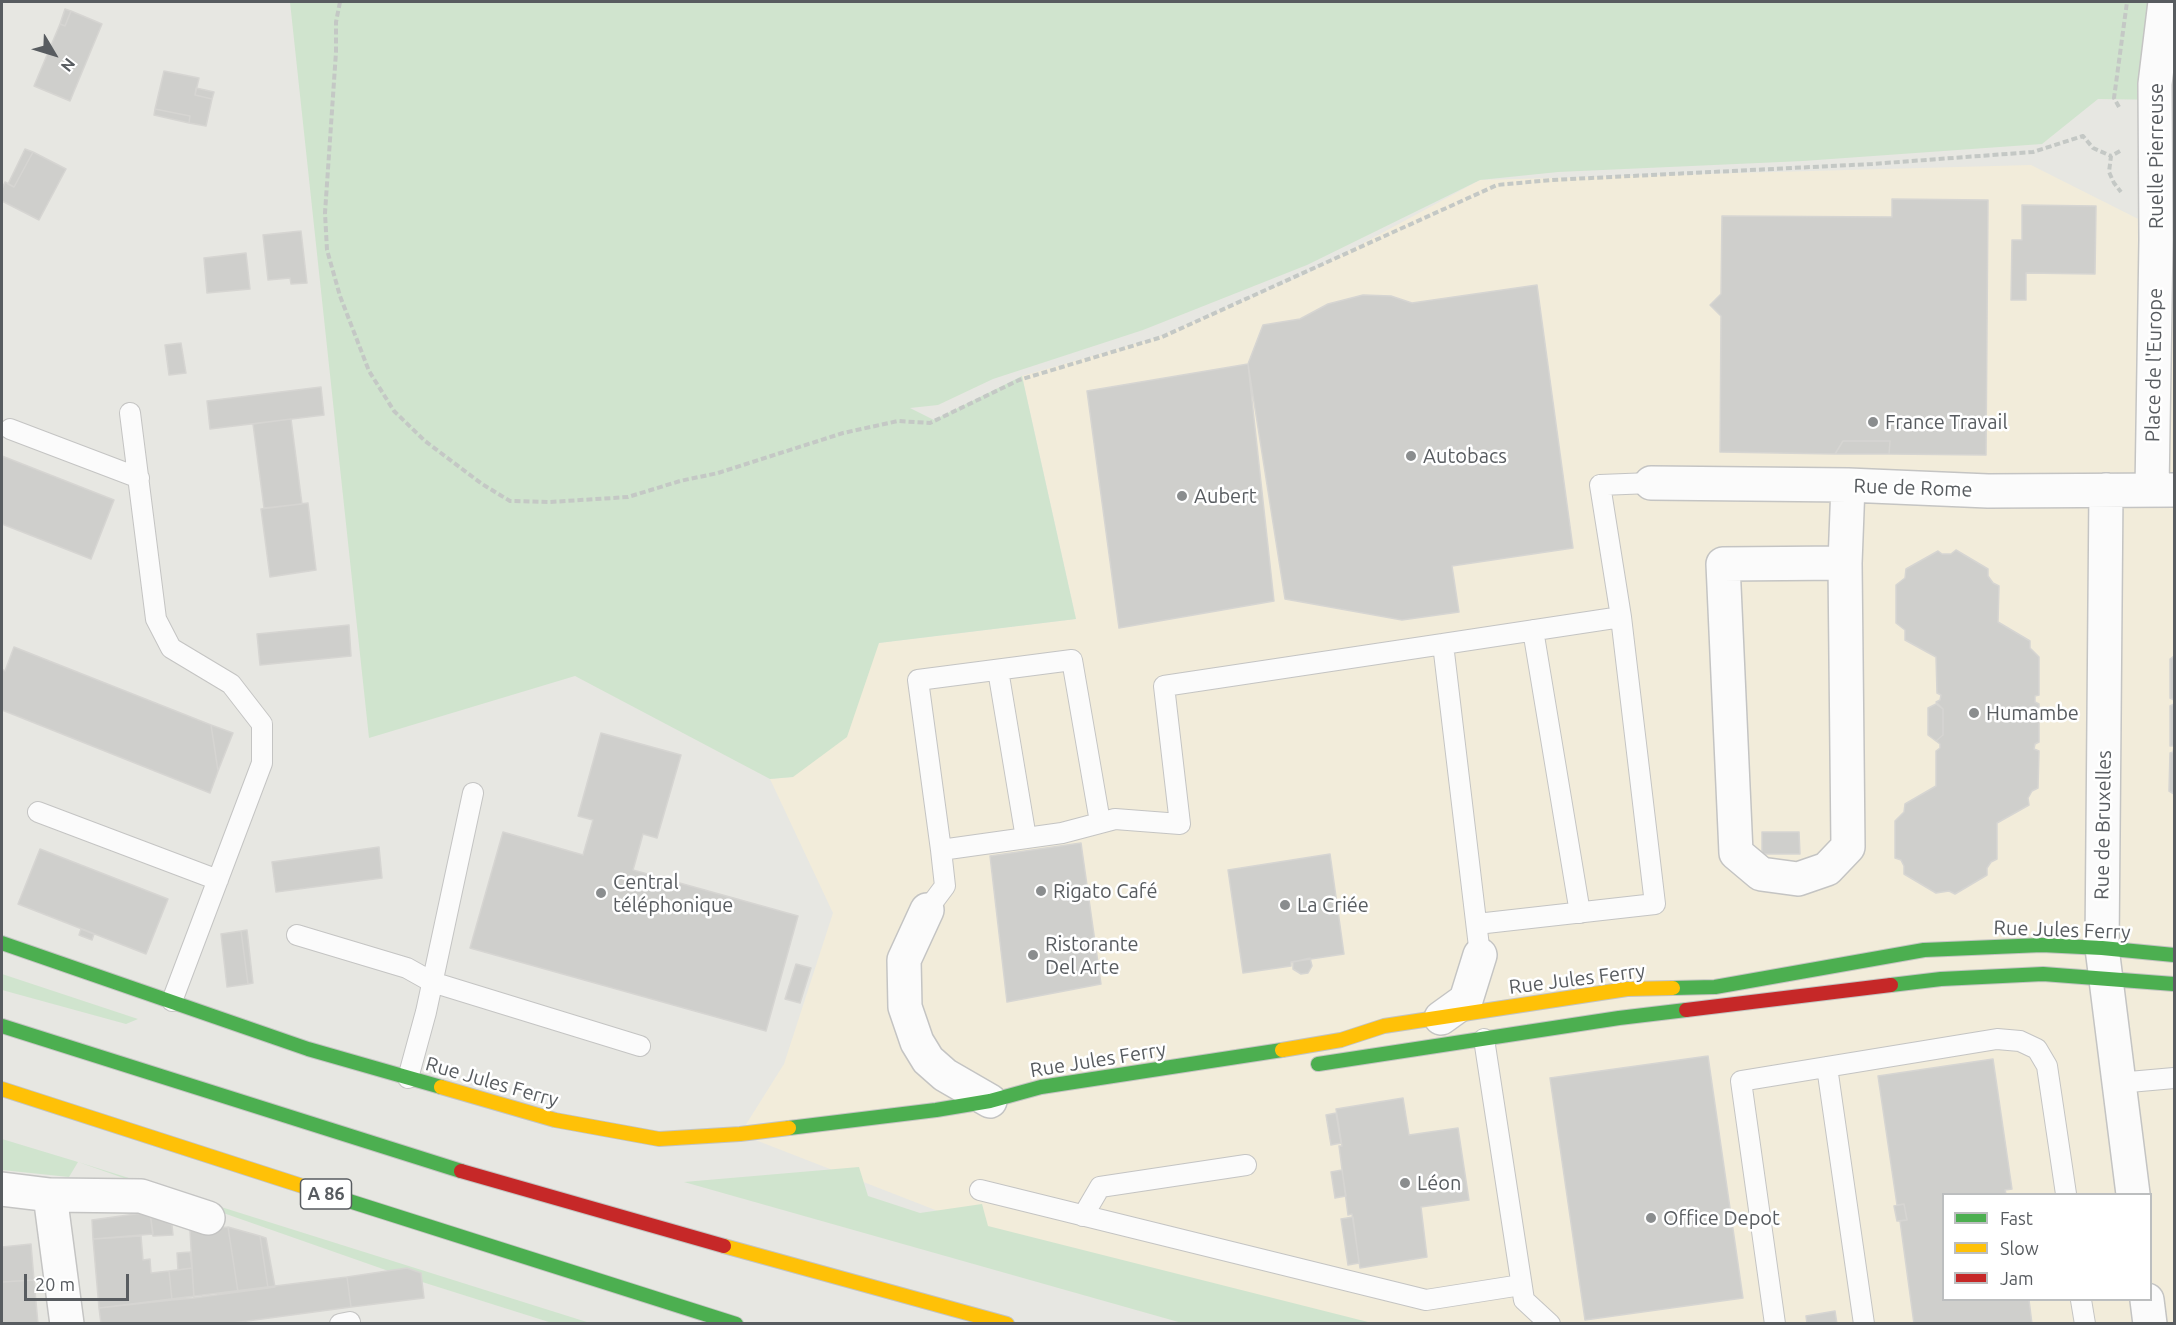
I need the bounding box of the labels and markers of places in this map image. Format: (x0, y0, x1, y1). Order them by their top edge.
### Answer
place label: France Travail (1885, 410, 2008, 434)
marker: France Travail (1866, 415, 1880, 429)
place label: Autobacs (1423, 444, 1507, 468)
marker: Autobacs (1404, 449, 1418, 463)
place label: Aubert (1194, 484, 1257, 508)
marker: Aubert (1175, 489, 1189, 503)
place label: Humambe (1986, 701, 2079, 725)
marker: Humambe (1967, 706, 1981, 720)
place label: Central téléphonique (613, 870, 733, 917)
place label: Rigato Café (1053, 879, 1157, 903)
marker: Rigato Café (1034, 884, 1048, 898)
marker: Central téléphonique (594, 886, 608, 900)
place label: La Criée (1297, 893, 1369, 917)
marker: La Criée (1278, 898, 1292, 912)
place label: Ristorante Del Arte (1045, 932, 1139, 979)
marker: Ristorante Del Arte (1026, 948, 1040, 962)
place label: Léon (1417, 1171, 1461, 1195)
marker: Léon (1398, 1176, 1412, 1190)
place label: Office Depot (1663, 1206, 1780, 1230)
marker: Office Depot (1644, 1211, 1658, 1225)

